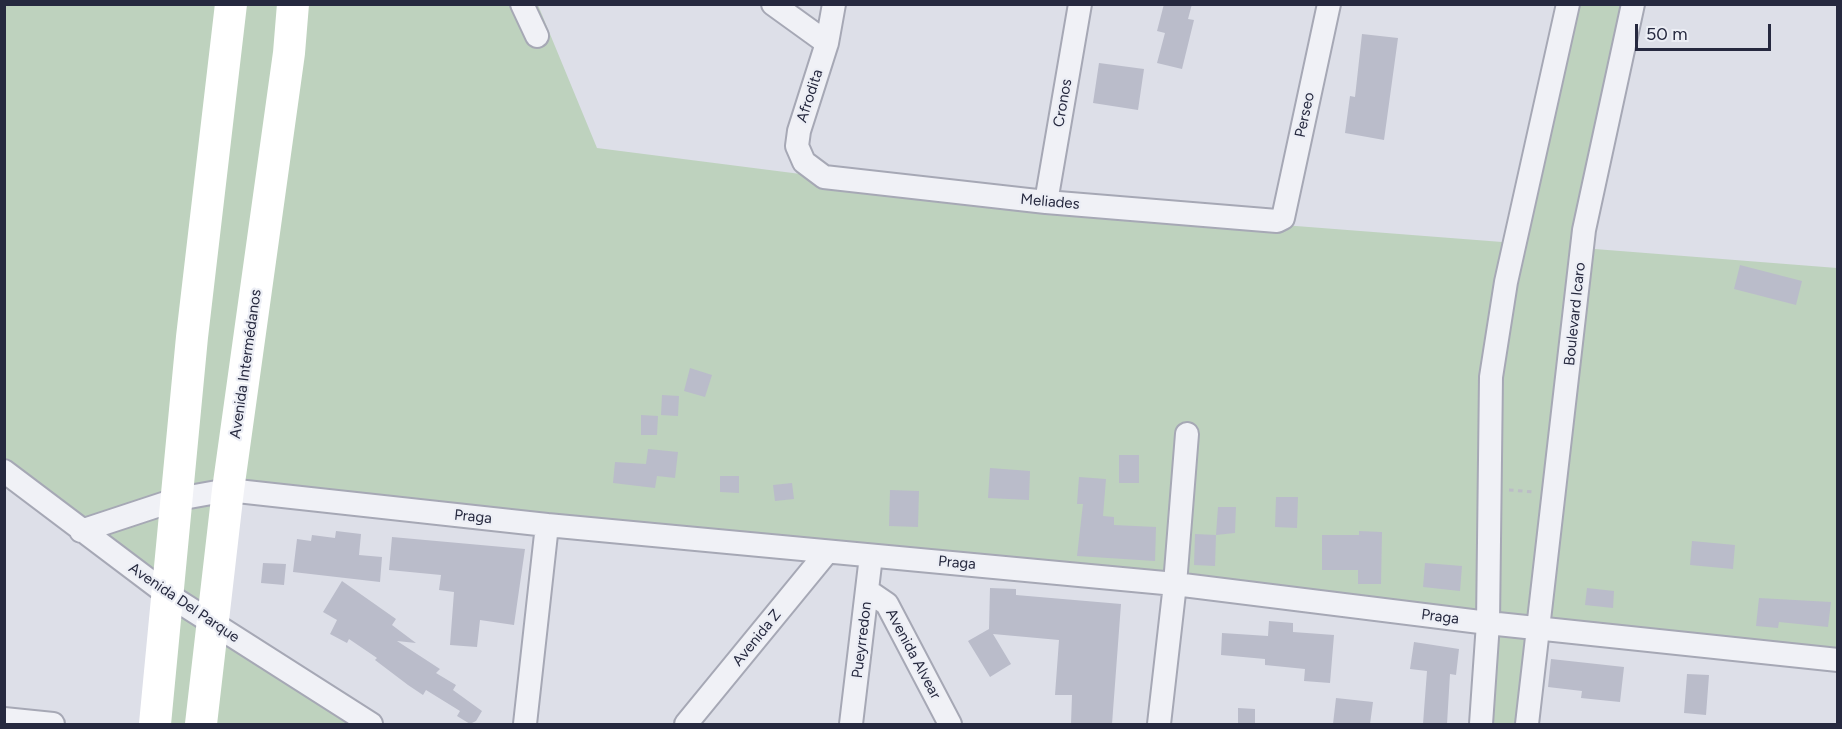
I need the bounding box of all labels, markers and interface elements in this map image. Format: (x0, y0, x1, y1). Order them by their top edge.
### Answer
scale bar (1638, 12, 1774, 50)
text: 50 m (1646, 23, 1688, 45)
street label: Afrodita (793, 67, 827, 125)
street label: Cronos (1050, 77, 1076, 129)
street label: Perseo (1291, 91, 1319, 139)
street label: Meliades (1020, 190, 1080, 214)
street label: Boulevard Icaro (1561, 261, 1589, 367)
street label: Avenida Intermédanos (227, 288, 265, 440)
street label: Praga (453, 506, 493, 528)
street label: Praga (937, 552, 977, 574)
street label: Avenida Del Parque (125, 559, 243, 647)
street label: Pueyrredon (848, 601, 876, 679)
street label: Avenida Z (729, 606, 785, 670)
street label: Avenida Alvear (882, 606, 944, 702)
street label: Praga (1420, 606, 1460, 628)

